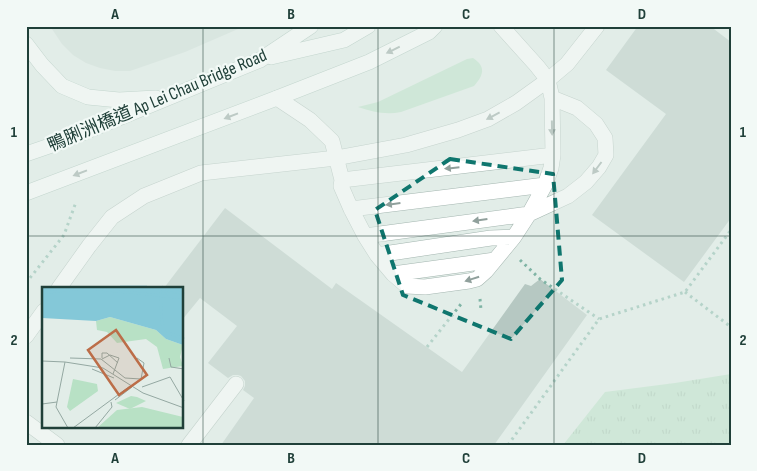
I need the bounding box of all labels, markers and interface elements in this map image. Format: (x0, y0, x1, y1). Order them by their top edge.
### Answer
text: A (110, 5, 119, 24)
text: B (287, 5, 295, 24)
text: C (462, 5, 470, 24)
text: D (638, 5, 646, 24)
street label: 鴨脷洲橋道 Ap Lei Chau Bridge Road (44, 45, 270, 156)
one-way arrow (386, 46, 400, 54)
one-way arrow (485, 112, 500, 120)
one-way arrow (224, 113, 239, 120)
one-way arrow (549, 120, 557, 136)
text: 1 (11, 123, 18, 142)
text: 1 (740, 123, 747, 142)
one-way arrow (592, 161, 603, 174)
one-way arrow (444, 164, 460, 172)
one-way arrow (72, 170, 87, 178)
one-way arrow (385, 200, 401, 208)
one-way arrow (472, 216, 488, 224)
one-way arrow (464, 276, 479, 284)
inset map (42, 287, 184, 428)
text: 2 (10, 331, 18, 350)
text: 2 (739, 331, 747, 350)
text: A (110, 449, 119, 468)
text: B (287, 449, 295, 468)
text: C (462, 449, 470, 468)
text: D (638, 449, 646, 468)

